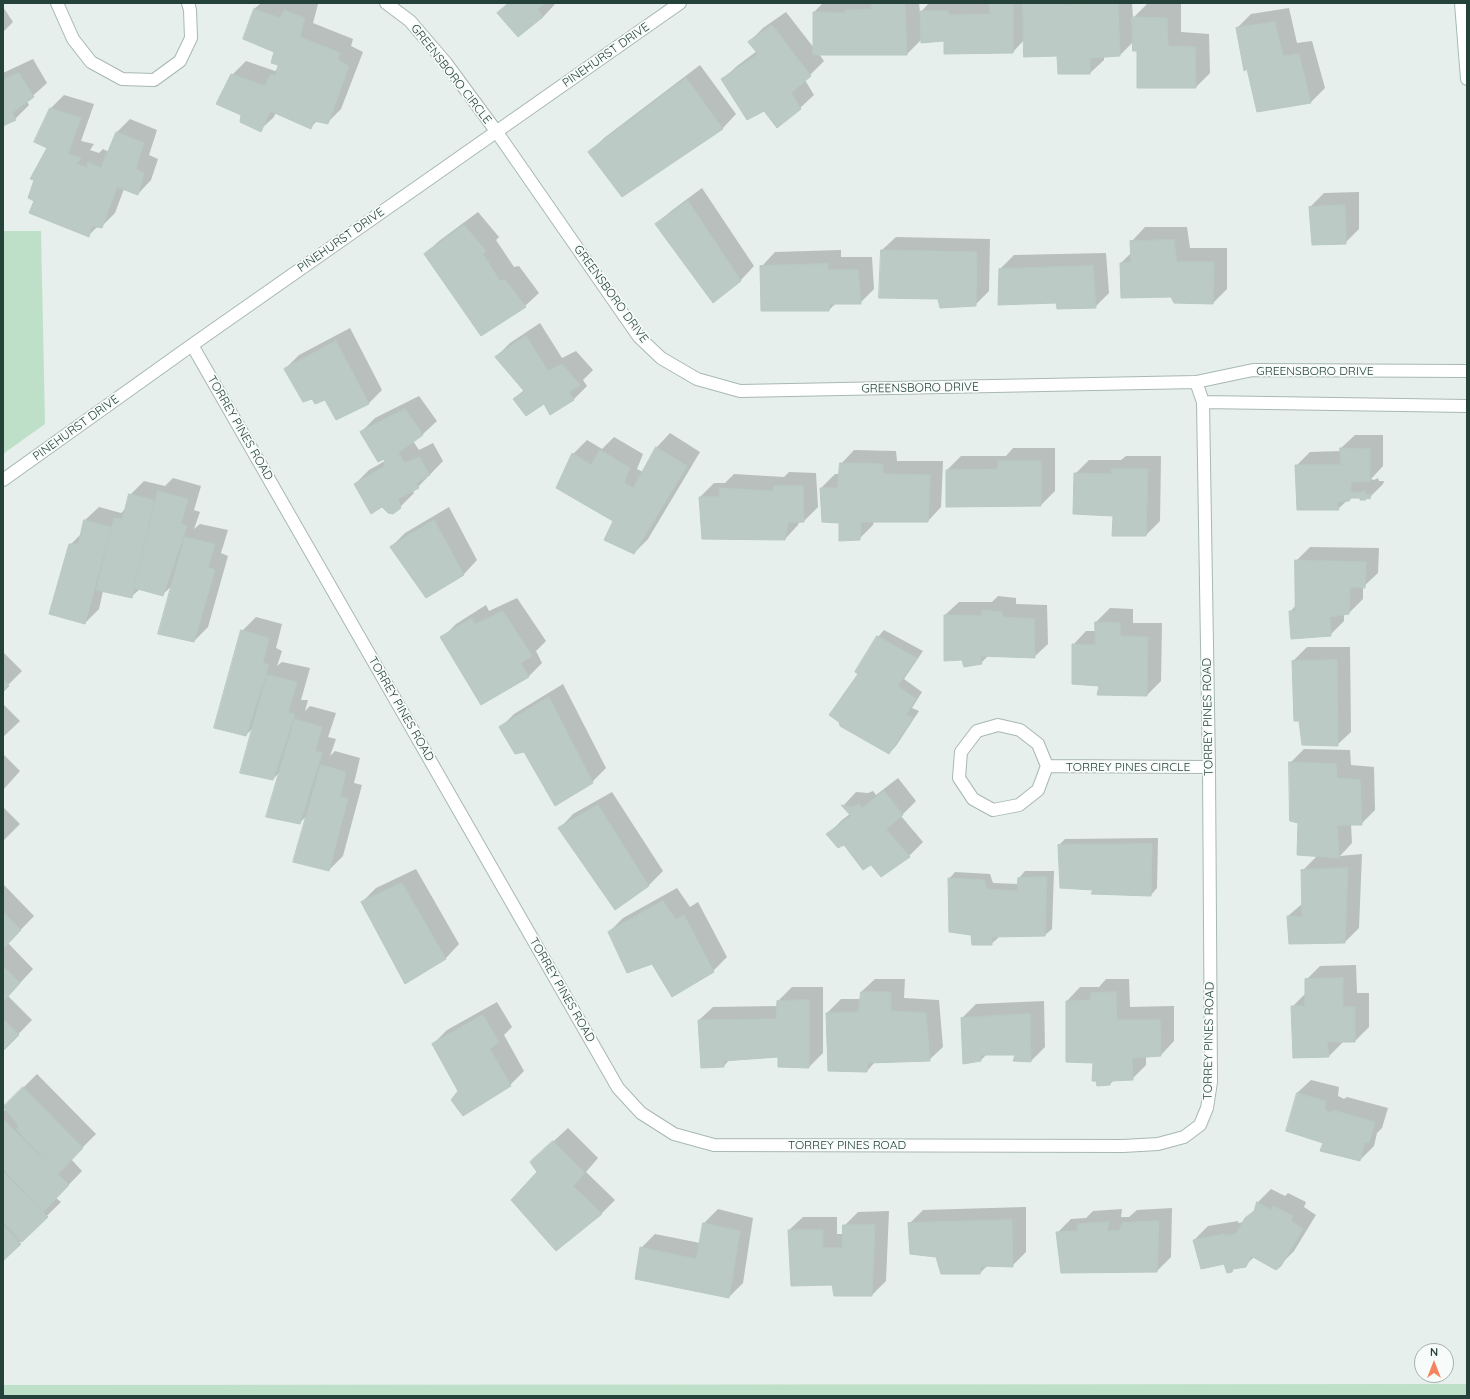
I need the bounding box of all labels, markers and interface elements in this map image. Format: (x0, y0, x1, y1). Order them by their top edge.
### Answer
street label: PINEHURST DRIVE (560, 20, 652, 90)
street label: GREENSBORO CIRCLE (408, 21, 494, 127)
street label: PINEHURST DRIVE (295, 205, 387, 275)
street label: GREENSBORO DRIVE (571, 242, 651, 346)
street label: GREENSBORO DRIVE (1256, 364, 1374, 378)
street label: TORREY PINES ROAD (204, 373, 276, 483)
street label: GREENSBORO DRIVE (861, 380, 979, 396)
street label: PINEHURST DRIVE (30, 392, 122, 464)
street label: TORREY PINES ROAD (365, 654, 437, 764)
street label: TORREY PINES ROAD (1200, 658, 1216, 776)
street label: TORREY PINES CIRCLE (1066, 760, 1190, 774)
street label: TORREY PINES ROAD (526, 935, 598, 1045)
street label: TORREY PINES ROAD (1201, 982, 1217, 1100)
street label: TORREY PINES ROAD (788, 1138, 906, 1152)
north arrow (1414, 1343, 1454, 1383)
text: N (1430, 1345, 1438, 1359)

